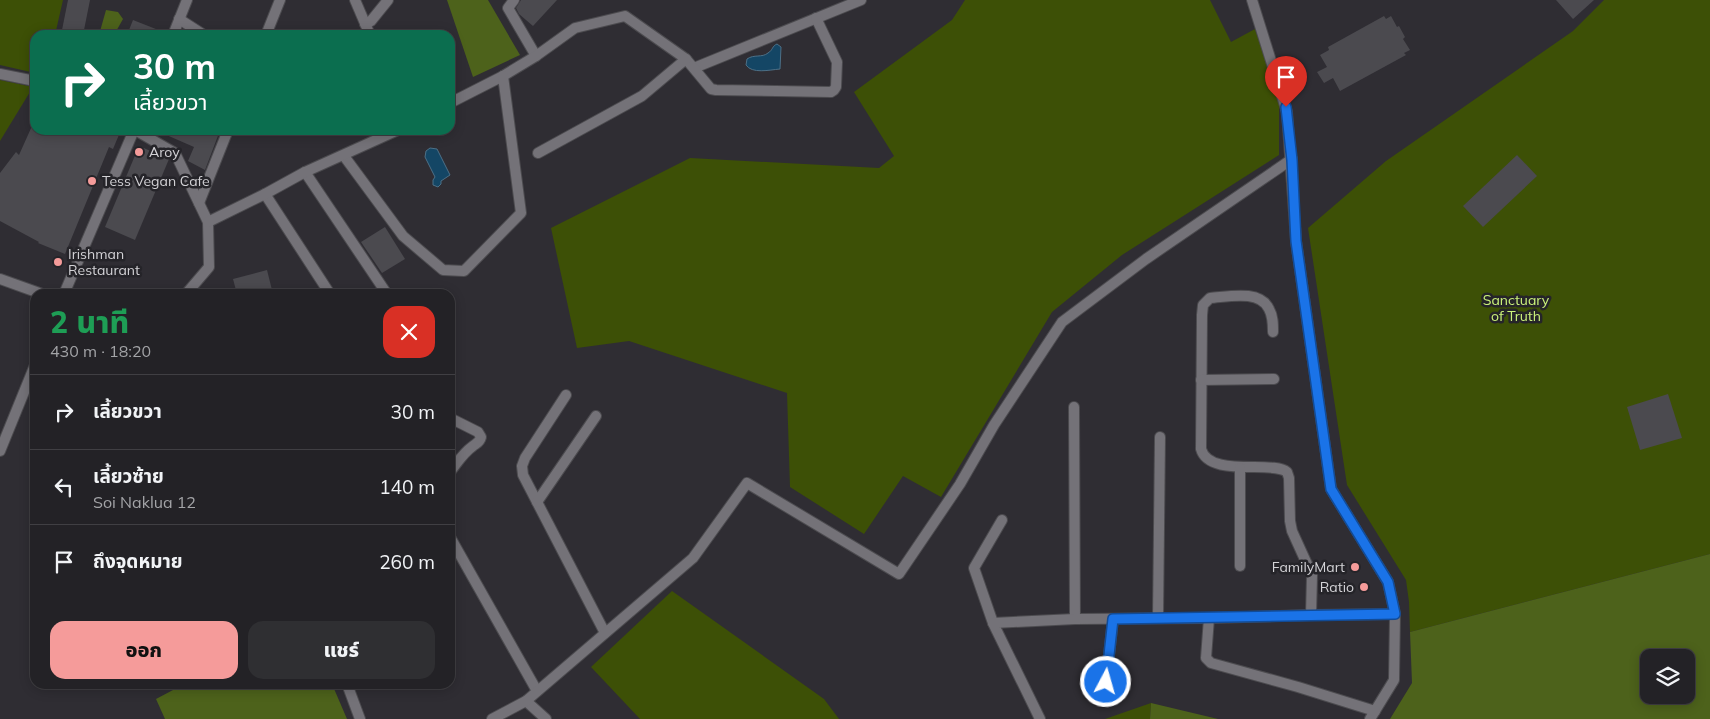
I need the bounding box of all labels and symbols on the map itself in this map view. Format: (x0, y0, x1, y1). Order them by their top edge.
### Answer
pin (1265, 56, 1307, 107)
place label: Aroy (149, 143, 180, 161)
marker: Aroy (133, 146, 145, 158)
place label: Tess Vegan Cafe (102, 172, 210, 190)
marker: Tess Vegan Cafe (86, 175, 98, 187)
place label: Irishman Restaurant (68, 245, 140, 279)
marker: Irishman Restaurant (52, 256, 64, 268)
park label: Sanctuary of Truth (1483, 291, 1550, 325)
place label: FamilyMart (1272, 558, 1345, 576)
marker: FamilyMart (1349, 561, 1361, 573)
place label: Ratio (1320, 578, 1354, 596)
marker: Ratio (1358, 581, 1370, 593)
position arrow (1079, 655, 1131, 707)

